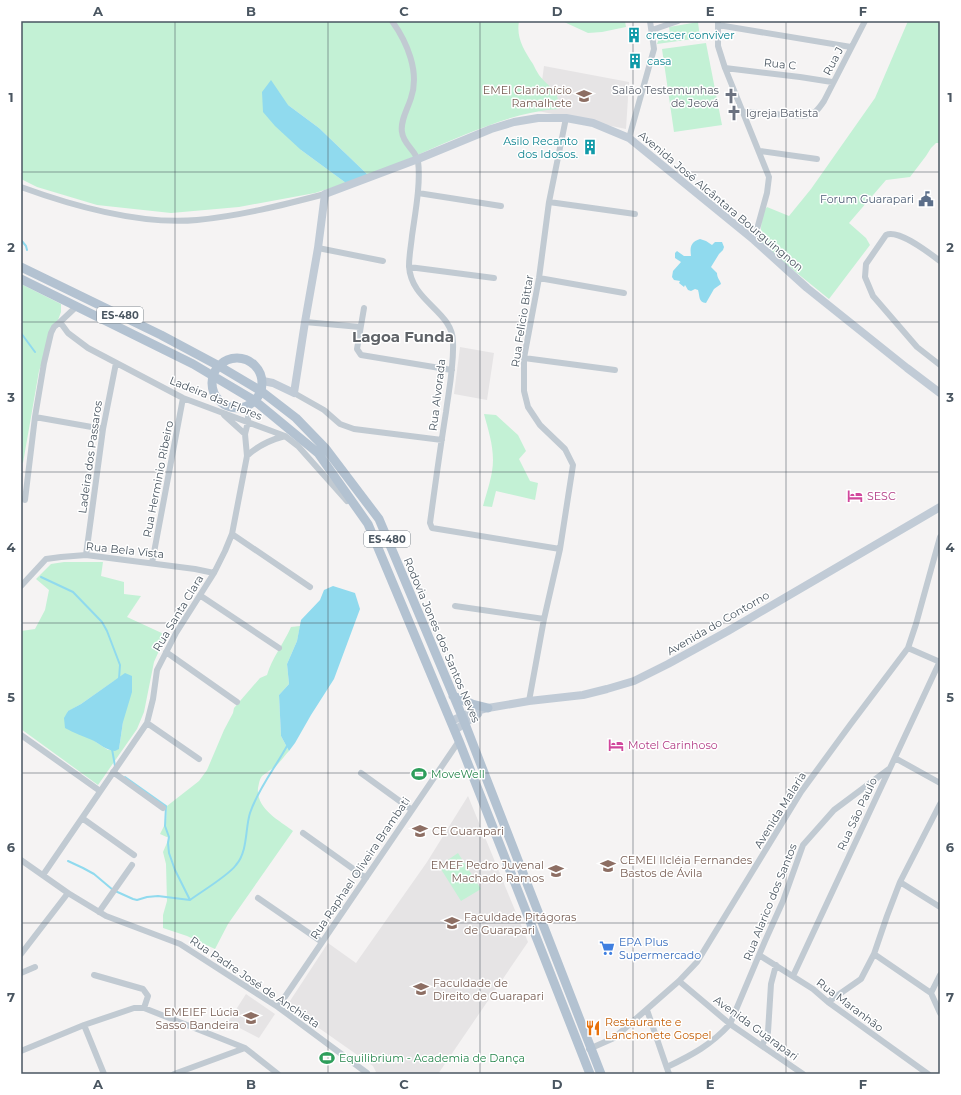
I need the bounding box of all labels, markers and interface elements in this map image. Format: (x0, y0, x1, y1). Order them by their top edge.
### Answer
text: A (92, 3, 104, 19)
text: B (246, 3, 256, 19)
text: C (399, 3, 409, 19)
text: D (552, 3, 563, 19)
text: E (706, 3, 715, 19)
text: F (859, 3, 867, 19)
building icon: crescer conviver (625, 26, 643, 44)
place label: crescer conviver (646, 28, 735, 42)
street label: Rua J (820, 44, 846, 78)
building icon: casa (626, 52, 644, 70)
place label: casa (647, 54, 672, 68)
street label: Rua C (763, 55, 797, 73)
place label: EMEI Clarionício Ramalhete (483, 83, 572, 110)
place label: Salão Testemunhas de Jeová (612, 83, 720, 110)
school or university icon: EMEI Clarionício Ramalhete (575, 87, 593, 105)
church icon: Salão Testemunhas de Jeová (722, 87, 740, 105)
text: 1 (8, 89, 14, 105)
text: 1 (947, 89, 953, 105)
church icon: Igreja Batista (725, 104, 743, 122)
place label: Igreja Batista (746, 106, 818, 120)
street label: Avenida José Alcântara Bourguingnon (636, 128, 806, 274)
place label: Asilo Recanto dos Idosos. (503, 134, 578, 161)
building icon: Asilo Recanto dos Idosos. (581, 138, 599, 156)
public building icon: Forum Guarapari (917, 190, 935, 208)
place label: Forum Guarapari (820, 192, 914, 206)
text: 2 (7, 239, 15, 255)
text: 2 (946, 239, 954, 255)
street label: Rua Felicio Bittar (508, 274, 536, 368)
road number: ES-480 (97, 307, 143, 323)
district label: Lagoa Funda (352, 327, 454, 346)
street label: Rua Alvorada (426, 358, 448, 432)
street label: Ladeira das Flores (168, 373, 265, 423)
text: 3 (6, 389, 15, 405)
text: 3 (945, 389, 954, 405)
street label: Ladeira dos Passaros (75, 399, 105, 514)
street label: Rua Herminio Ribeiro (140, 419, 176, 539)
hotel icon: SESC (846, 487, 864, 505)
place label: SESC (867, 489, 896, 503)
road number: ES-480 (364, 531, 410, 547)
text: 4 (7, 539, 16, 555)
street label: Rua Bela Vista (85, 539, 165, 561)
text: 4 (946, 539, 955, 555)
street label: Rodovia Jones dos Santos Neves (401, 555, 483, 725)
street label: Rua Santa Clara (150, 572, 206, 654)
street label: Avenida do Contorno (664, 588, 772, 658)
text: 5 (7, 689, 15, 705)
text: 5 (946, 689, 954, 705)
hotel icon: Motel Carinhoso (607, 736, 625, 754)
place label: Motel Carinhoso (628, 738, 718, 752)
sports icon: MoveWell (410, 765, 428, 783)
place label: MoveWell (431, 767, 485, 781)
street label: Avenida Malaria (751, 769, 809, 851)
street label: Rua São Paulo (834, 775, 880, 853)
street label: Rua Raphael Oliveira Brambati (307, 794, 413, 942)
school or university icon: CE Guarapari (411, 822, 429, 840)
place label: CE Guarapari (432, 824, 504, 838)
text: 6 (7, 839, 16, 855)
text: 6 (946, 839, 955, 855)
street label: Rua Alarico dos Santos (740, 841, 800, 963)
place label: CEMEI Ilcléia Fernandes Bastos de Ávila (620, 853, 753, 880)
school or university icon: CEMEI Ilcléia Fernandes Bastos de Ávila (599, 857, 617, 875)
place label: EMEF Pedro Juvenal Machado Ramos (431, 858, 545, 885)
school or university icon: EMEF Pedro Juvenal Machado Ramos (547, 862, 565, 880)
place label: Faculdade Pitágoras de Guarapari (464, 910, 577, 937)
school or university icon: Faculdade Pitágoras de Guarapari (443, 914, 461, 932)
street label: Rua Padre José de Anchieta (187, 933, 323, 1031)
place label: EPA Plus Supermercado (619, 935, 701, 962)
supermarket icon: EPA Plus Supermercado (598, 939, 616, 957)
street label: Rua Maranhão (814, 975, 886, 1035)
place label: Faculdade de Direito de Guarapari (433, 976, 544, 1003)
school or university icon: Faculdade de Direito de Guarapari (412, 980, 430, 998)
text: 7 (7, 989, 15, 1005)
text: 7 (946, 989, 954, 1005)
street label: Avenida Guarapari (711, 993, 801, 1063)
place label: EMEIEF Lúcia Sasso Bandeira (155, 1005, 239, 1032)
school or university icon: EMEIEF Lúcia Sasso Bandeira (242, 1009, 260, 1027)
place label: Restaurante e Lanchonete Gospel (605, 1015, 712, 1042)
restaurant icon: Restaurante e Lanchonete Gospel (584, 1019, 602, 1037)
sports icon: Equilibrium - Academia de Dança (318, 1049, 336, 1067)
place label: Equilibrium - Academia de Dança (339, 1051, 525, 1065)
text: A (92, 1076, 104, 1092)
text: B (246, 1076, 256, 1092)
text: C (399, 1076, 409, 1092)
text: D (552, 1076, 563, 1092)
text: E (706, 1076, 715, 1092)
text: F (859, 1076, 867, 1092)

